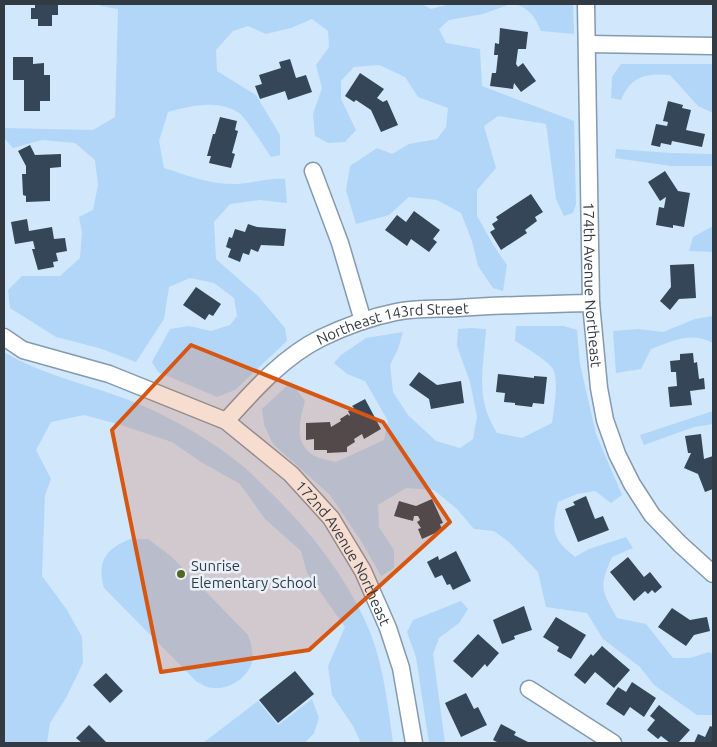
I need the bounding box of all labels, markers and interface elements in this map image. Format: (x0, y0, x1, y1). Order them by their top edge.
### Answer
street label: 174th Avenue Northeast (581, 202, 606, 368)
street label: Northeast 143rd Street (313, 299, 469, 348)
street label: 172nd Avenue Northeast (292, 477, 394, 628)
place label: Sunrise Elementary School (191, 557, 317, 591)
marker: Sunrise Elementary School (175, 568, 187, 580)

